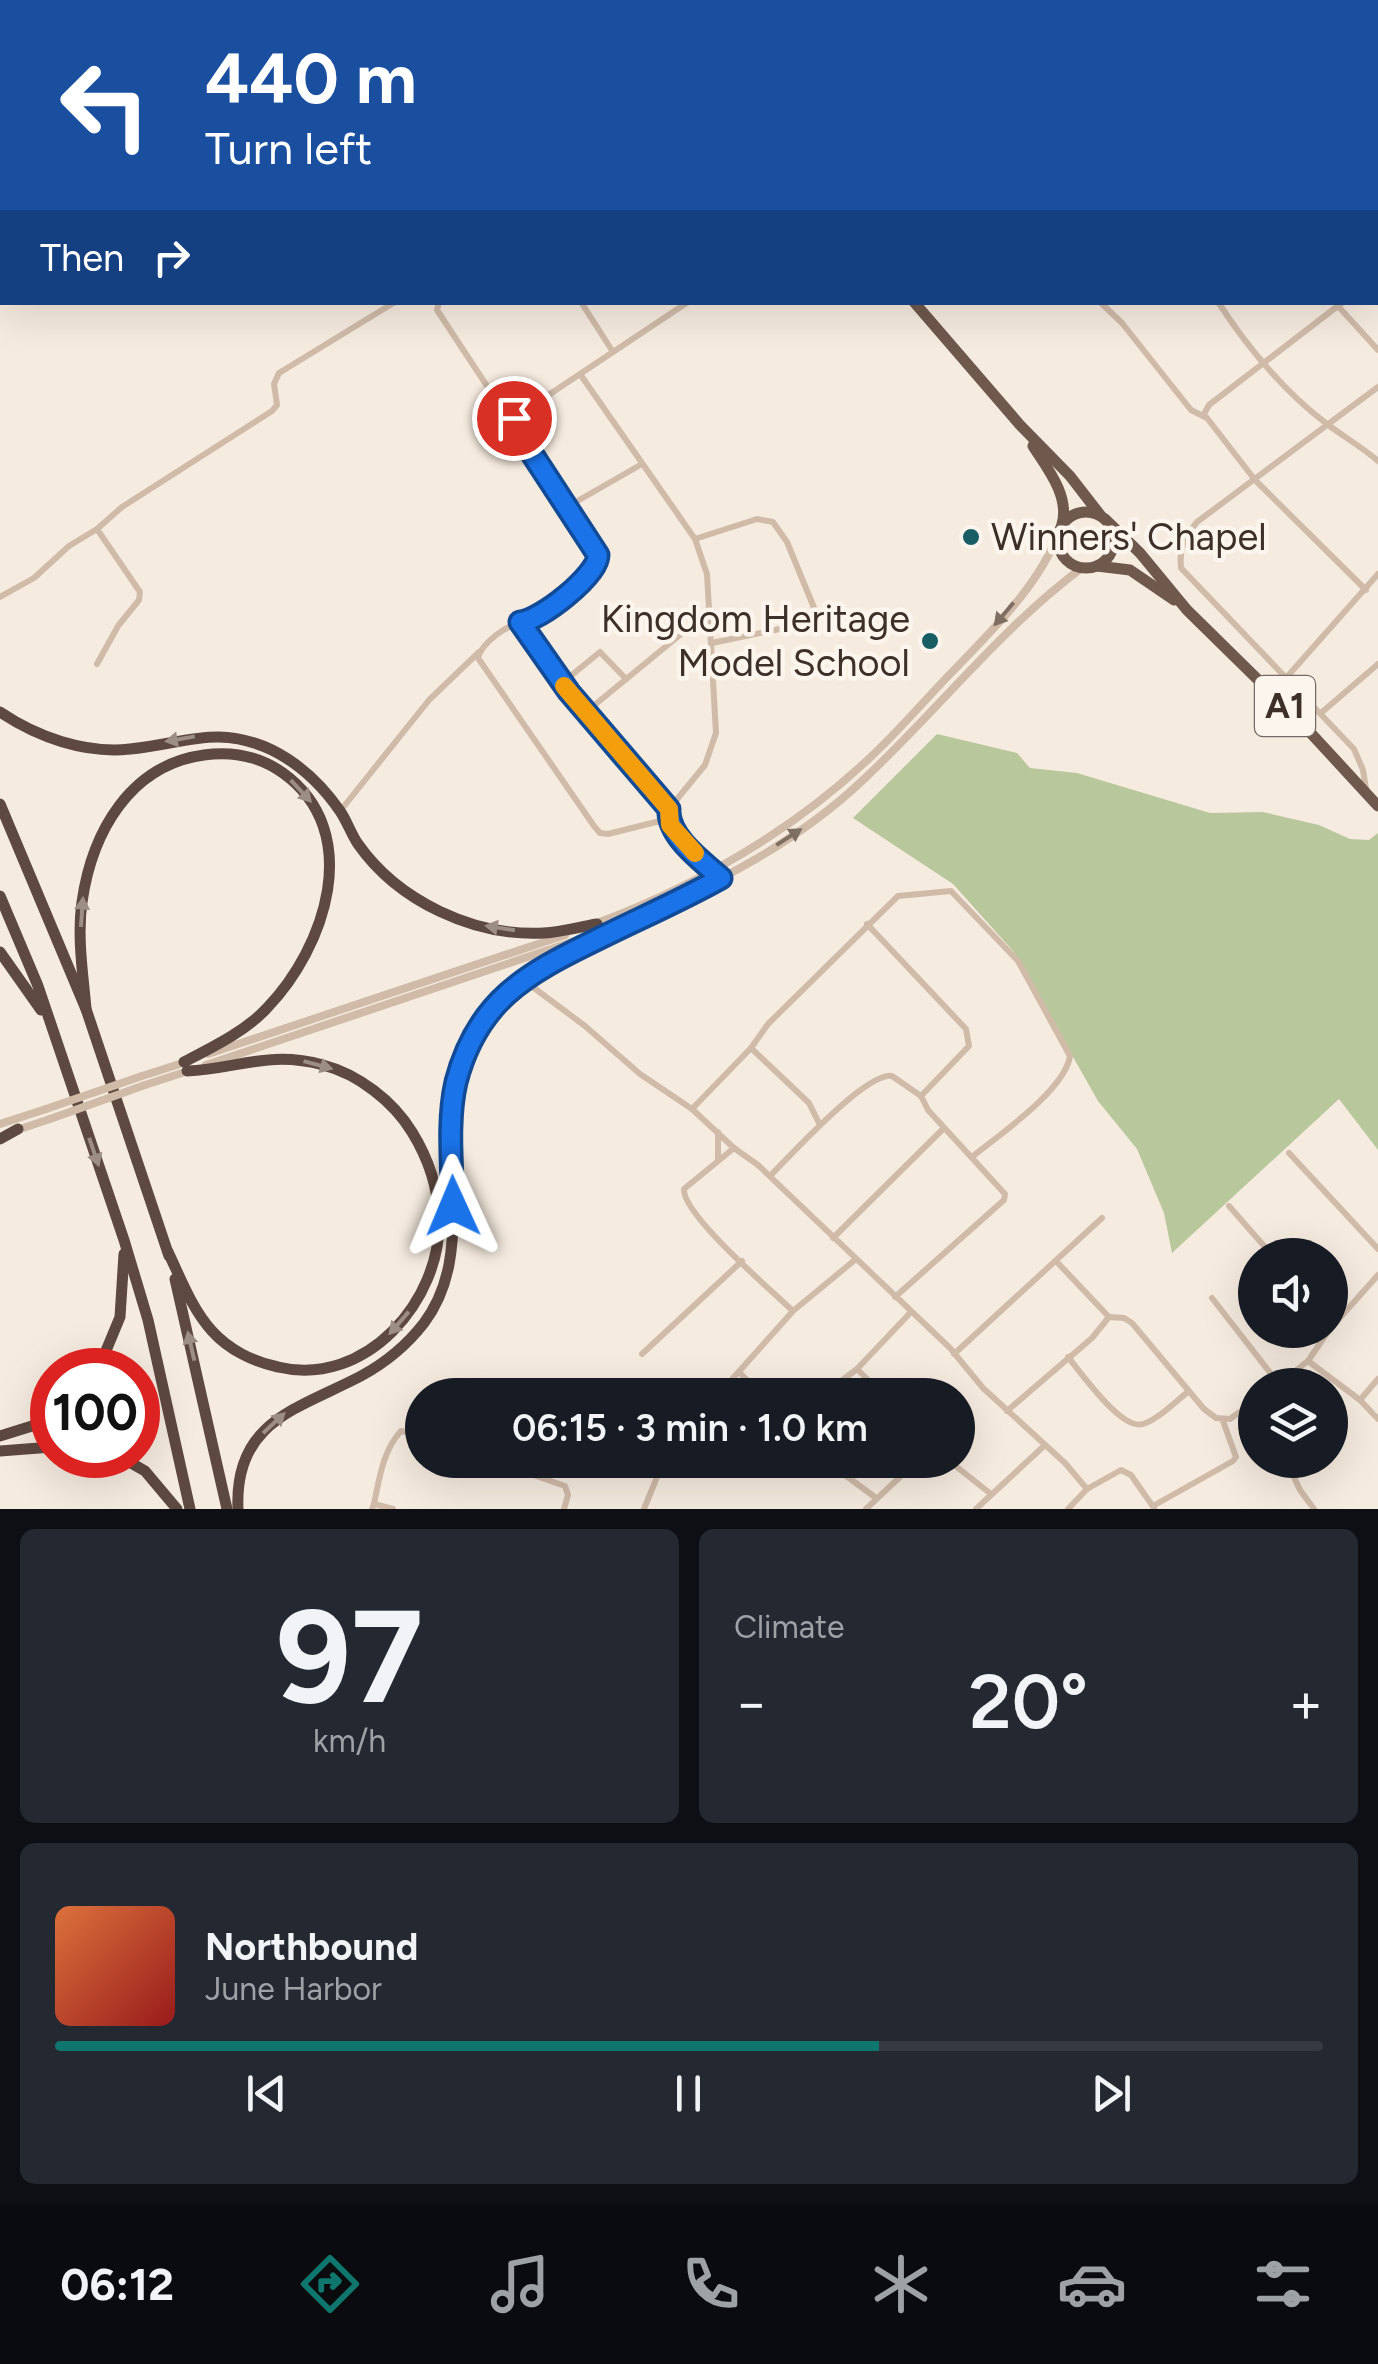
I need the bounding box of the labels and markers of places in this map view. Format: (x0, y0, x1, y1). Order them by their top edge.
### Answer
pin (472, 376, 557, 461)
place label: Winners' Chapel (991, 514, 1267, 560)
marker: Winners' Chapel (960, 526, 982, 548)
place label: Kingdom Heritage Model School (601, 596, 910, 686)
marker: Kingdom Heritage Model School (919, 630, 941, 652)

